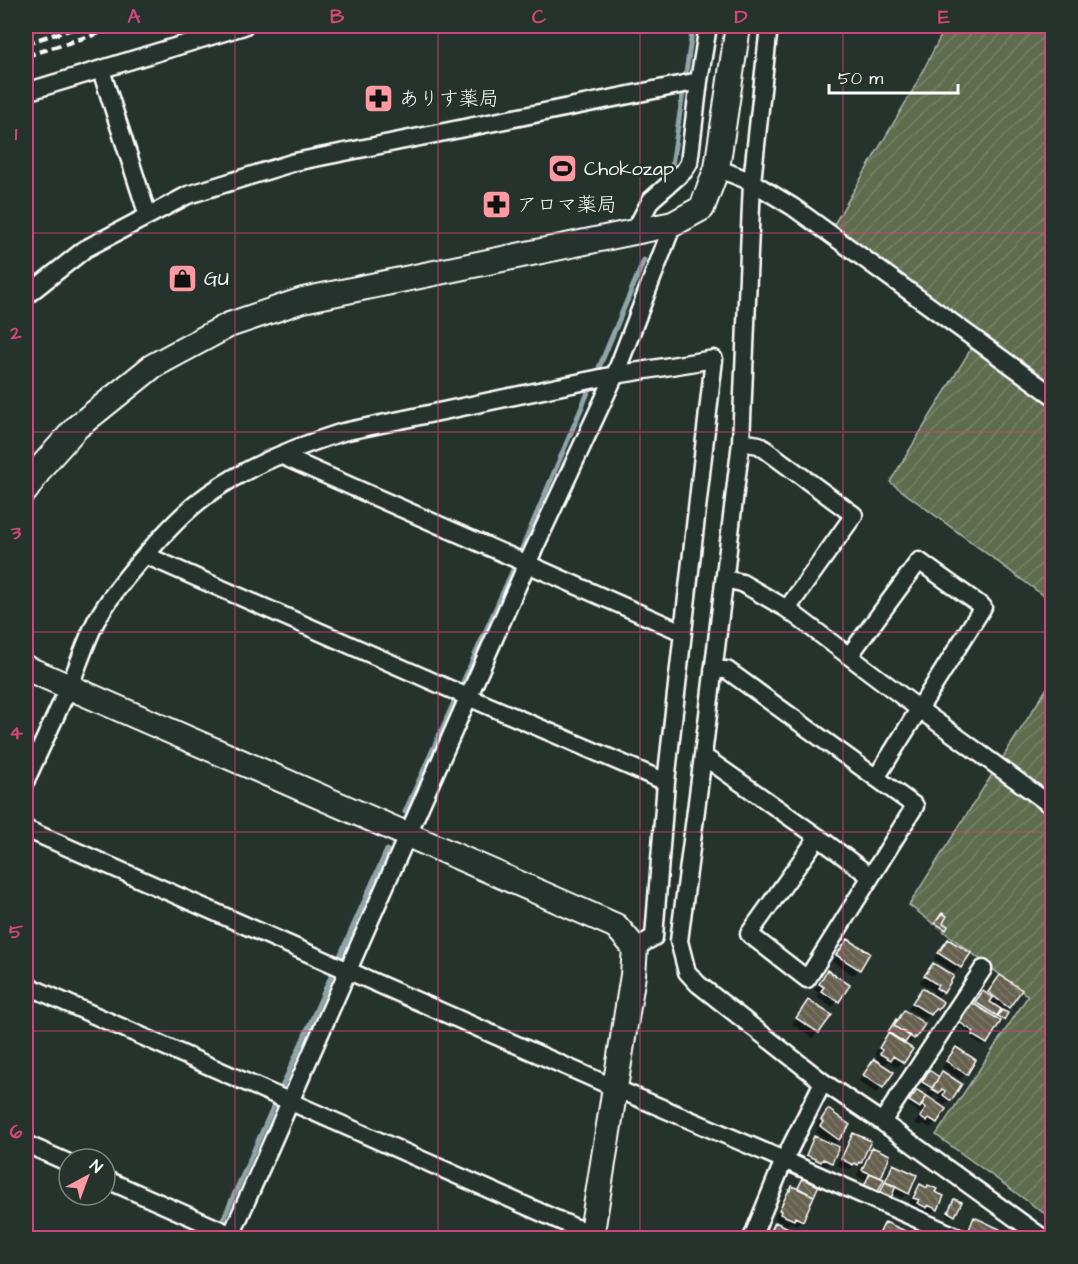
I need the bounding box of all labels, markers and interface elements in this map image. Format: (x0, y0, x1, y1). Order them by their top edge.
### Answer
text: A (128, 3, 141, 31)
text: B (330, 3, 345, 31)
text: C (532, 3, 547, 31)
text: D (735, 3, 748, 31)
text: E (938, 3, 950, 31)
scale bar (829, 57, 958, 95)
text: 50 m (838, 66, 883, 91)
pharmacy icon: ありす薬局 (362, 82, 394, 114)
place label: ありす薬局 (399, 85, 499, 113)
text: 1 (15, 120, 18, 148)
sports icon: Chokozap (547, 152, 579, 184)
place label: Chokozap (584, 155, 674, 183)
pharmacy icon: アロマ薬局 (480, 188, 512, 220)
place label: アロマ薬局 (517, 191, 617, 219)
shop icon: GU (167, 262, 199, 294)
place label: GU (204, 265, 229, 293)
text: 2 (9, 319, 22, 347)
text: 3 (10, 519, 22, 547)
text: 4 (9, 719, 23, 747)
text: 5 (9, 918, 24, 946)
text: 6 (10, 1118, 23, 1146)
north arrow (57, 1147, 117, 1207)
text: N (85, 1155, 107, 1178)

